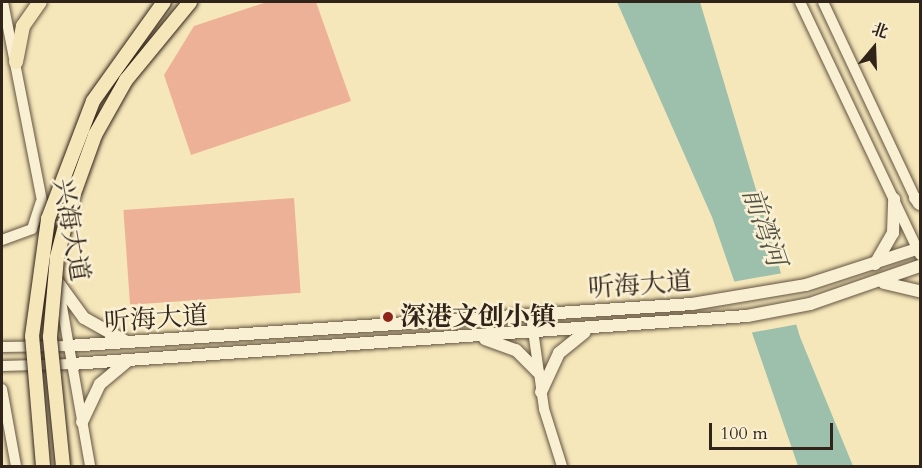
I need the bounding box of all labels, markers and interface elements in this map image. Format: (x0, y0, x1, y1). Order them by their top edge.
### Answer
north arrow (844, 18, 904, 78)
text: 北 (869, 18, 891, 44)
street label: 兴海大道 (47, 176, 95, 284)
water label: 前湾河 (735, 183, 793, 271)
street label: 听海大道 (587, 266, 693, 304)
street label: 听海大道 (103, 300, 209, 338)
place label: 深港文创小镇 (400, 301, 556, 333)
marker: 深港文创小镇 (381, 310, 395, 324)
scale bar (712, 411, 836, 449)
text: 100 m (720, 421, 768, 446)

